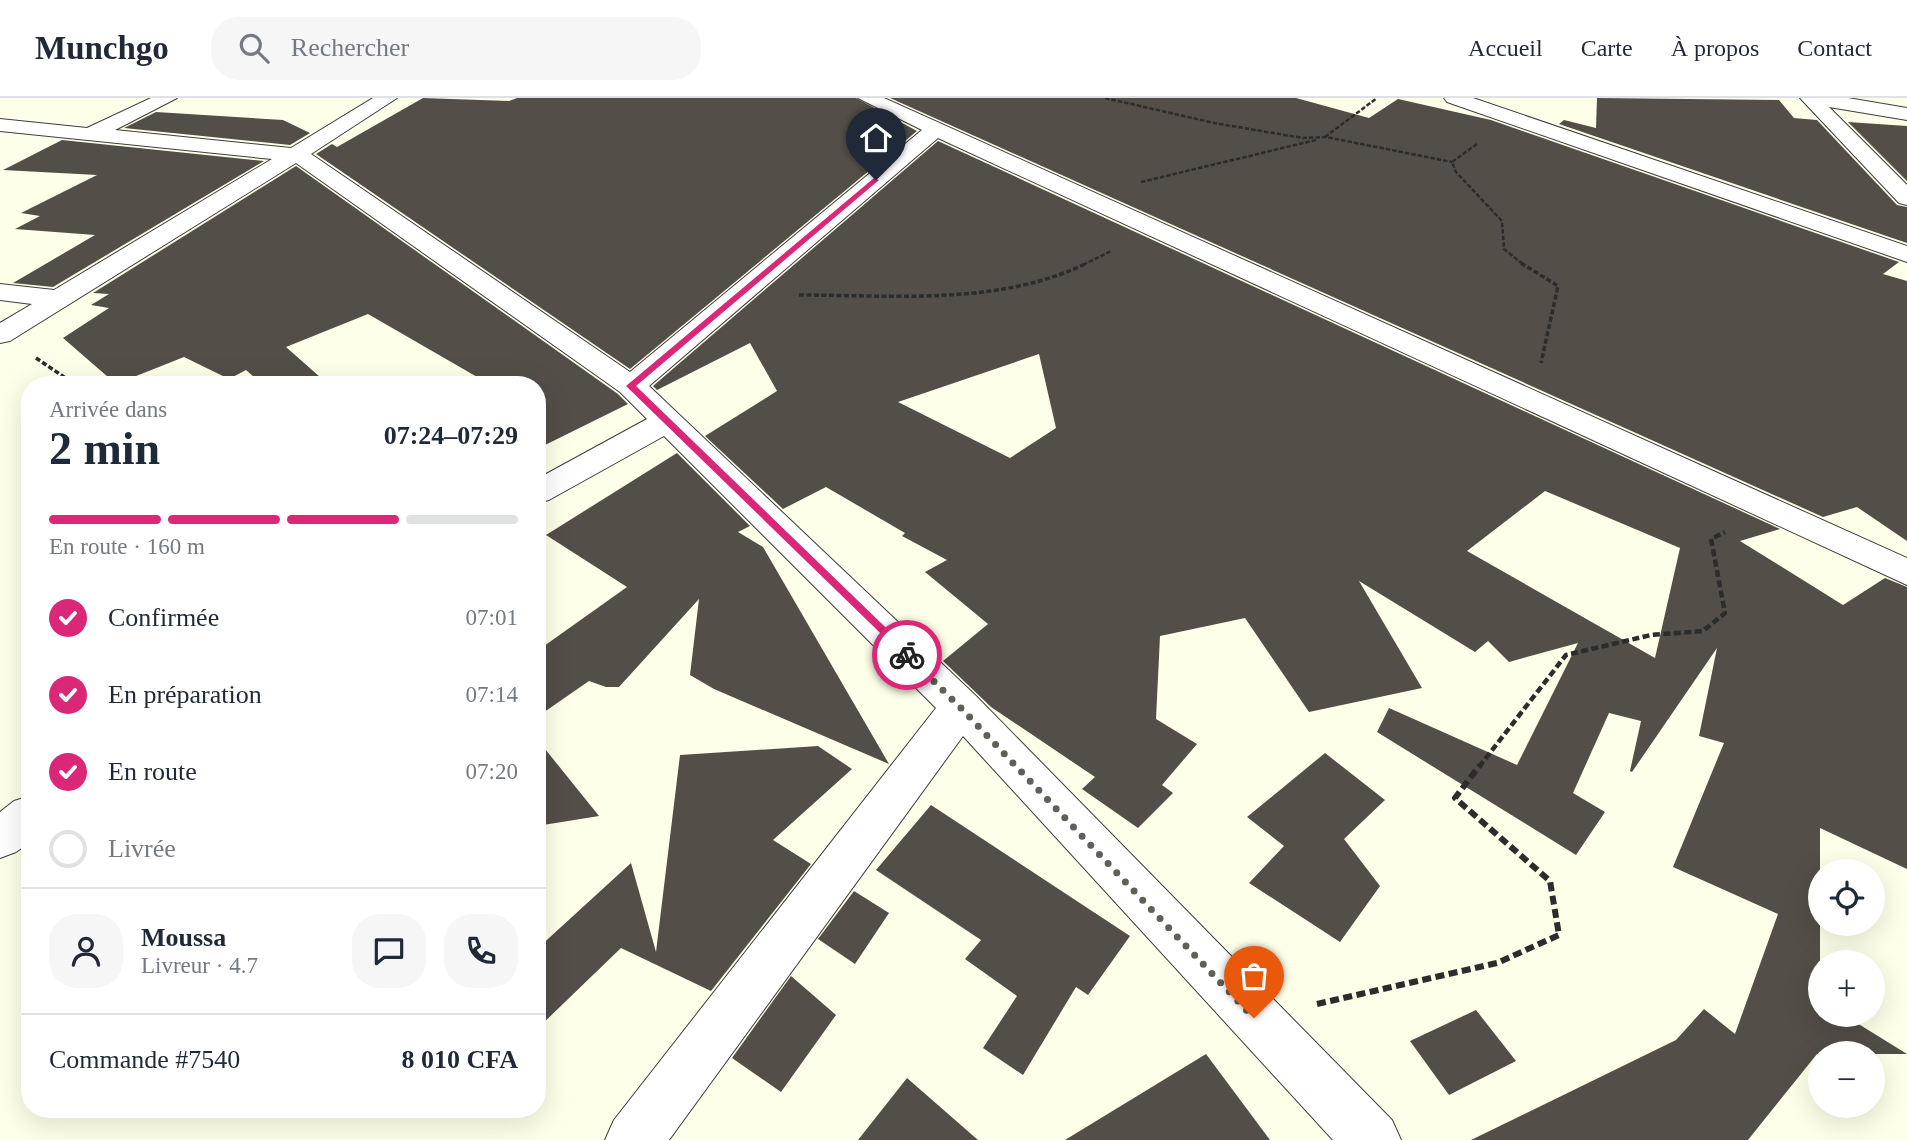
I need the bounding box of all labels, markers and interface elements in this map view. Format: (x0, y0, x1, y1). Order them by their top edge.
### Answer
search box (211, 17, 701, 80)
icon: search (235, 29, 273, 67)
text: Munchgo (35, 30, 169, 66)
text: Rechercher (291, 33, 409, 62)
text: Accueil (1468, 35, 1543, 61)
text: Carte (1581, 35, 1633, 61)
text: À propos (1671, 35, 1759, 61)
text: Contact (1797, 35, 1872, 61)
pin (846, 108, 906, 180)
icon: home (857, 119, 895, 157)
text: Arrivée dans (49, 397, 167, 422)
text: 07:24–07:29 (384, 421, 518, 450)
text: 2 min (49, 423, 160, 474)
text: En route · 160 m (49, 534, 205, 559)
icon: check (49, 599, 87, 637)
text: Confirmée (108, 603, 219, 632)
text: 07:01 (466, 605, 518, 630)
courier (872, 620, 942, 690)
icon: bike (888, 636, 926, 674)
icon: check (49, 676, 87, 714)
text: En préparation (108, 680, 262, 709)
text: 07:14 (466, 682, 518, 707)
icon: check (49, 753, 87, 791)
text: En route (108, 757, 197, 786)
text: 07:20 (466, 759, 518, 784)
text: Livrée (108, 834, 176, 863)
map controls (1808, 859, 1885, 1118)
button: locate (1808, 859, 1885, 936)
button: person (49, 914, 123, 988)
button: chat (352, 914, 426, 988)
button: phone (444, 914, 518, 988)
text: Moussa (141, 923, 226, 952)
pin (1224, 946, 1284, 1018)
button: + (1808, 950, 1885, 1027)
text: Livreur · 4.7 (141, 953, 258, 978)
icon: bag (1235, 957, 1273, 995)
button: − (1808, 1041, 1885, 1118)
text: Commande #7540 (49, 1045, 240, 1074)
text: 8 010 CFA (401, 1045, 518, 1074)

